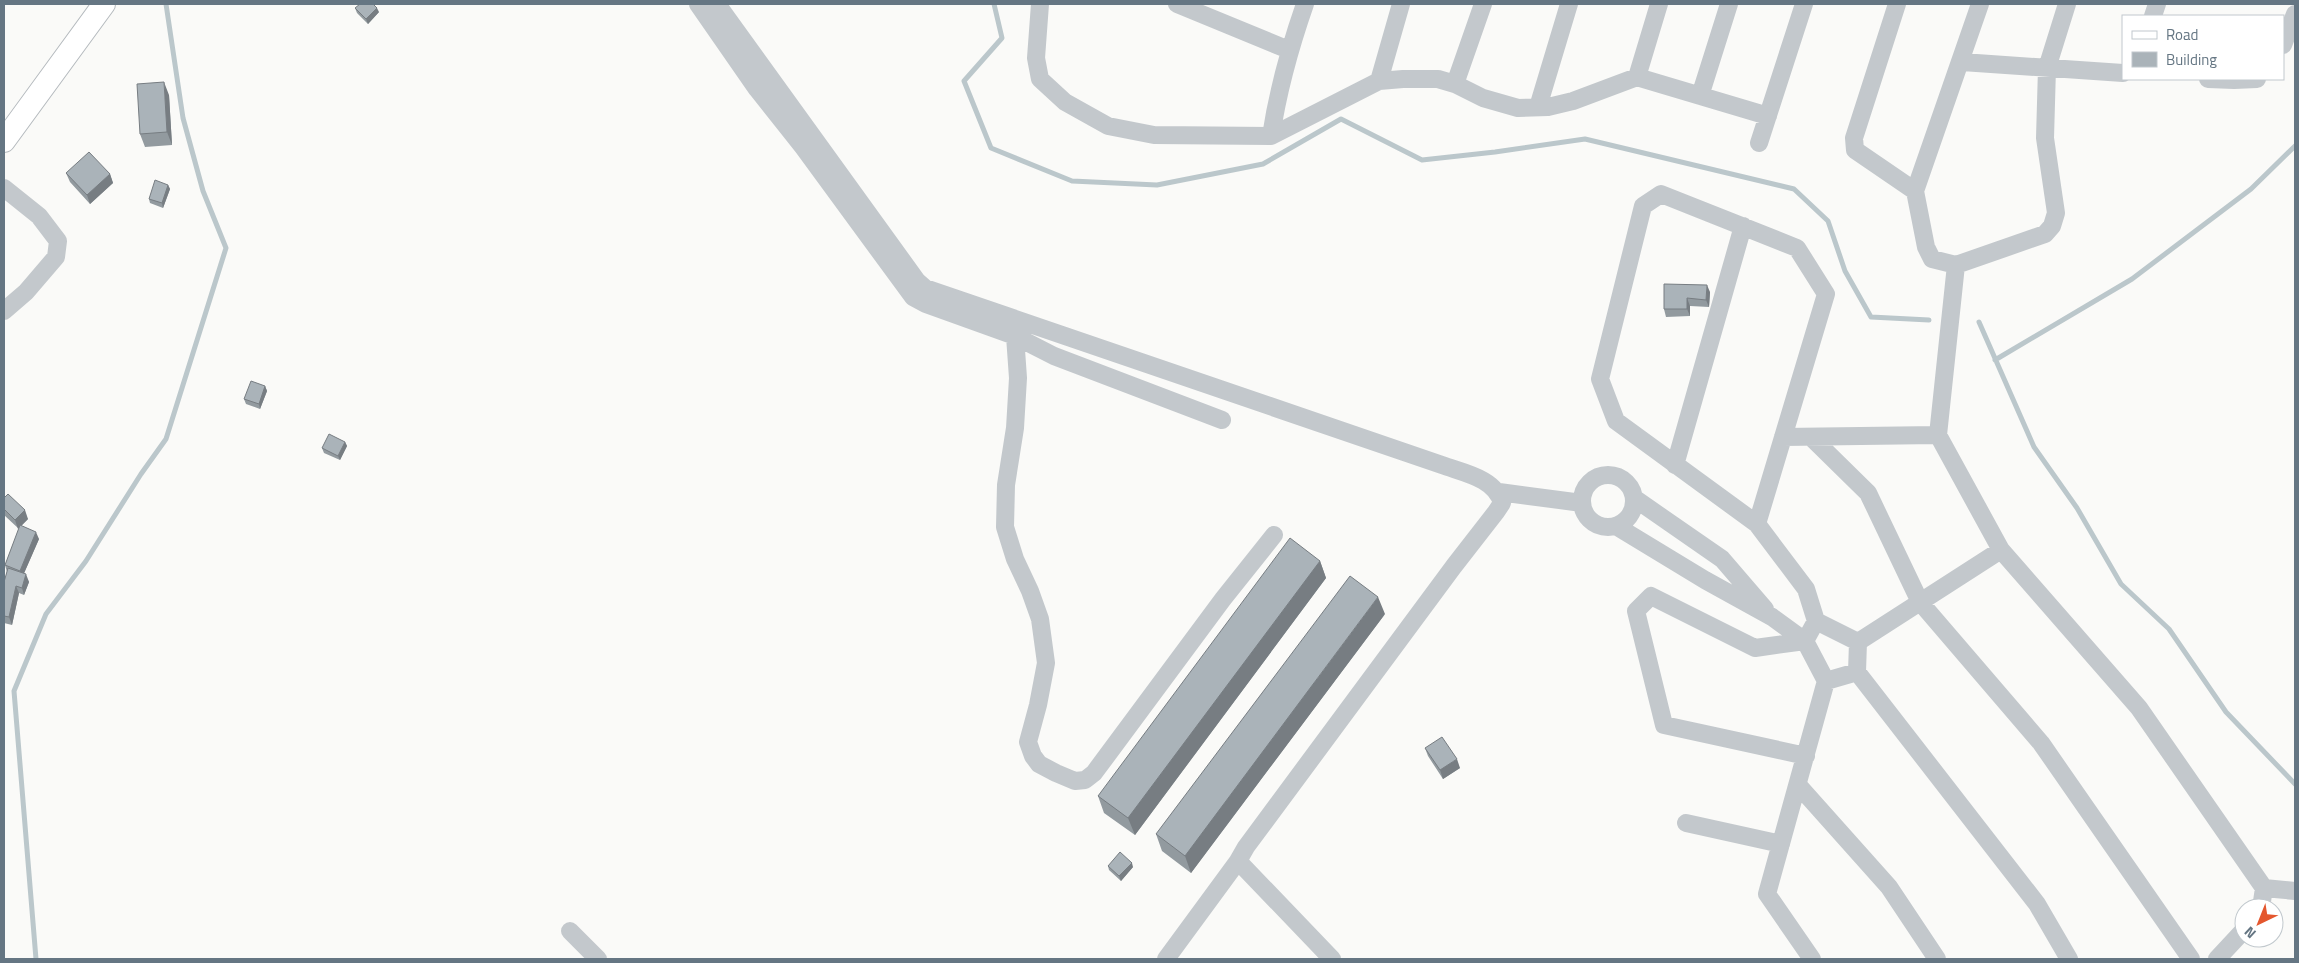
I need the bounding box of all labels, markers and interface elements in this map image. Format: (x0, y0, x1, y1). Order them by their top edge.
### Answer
legend (2122, 15, 2284, 80)
text: Road (2166, 23, 2198, 46)
text: Building (2166, 48, 2217, 71)
north arrow (2234, 898, 2284, 948)
text: N (2239, 922, 2261, 944)

